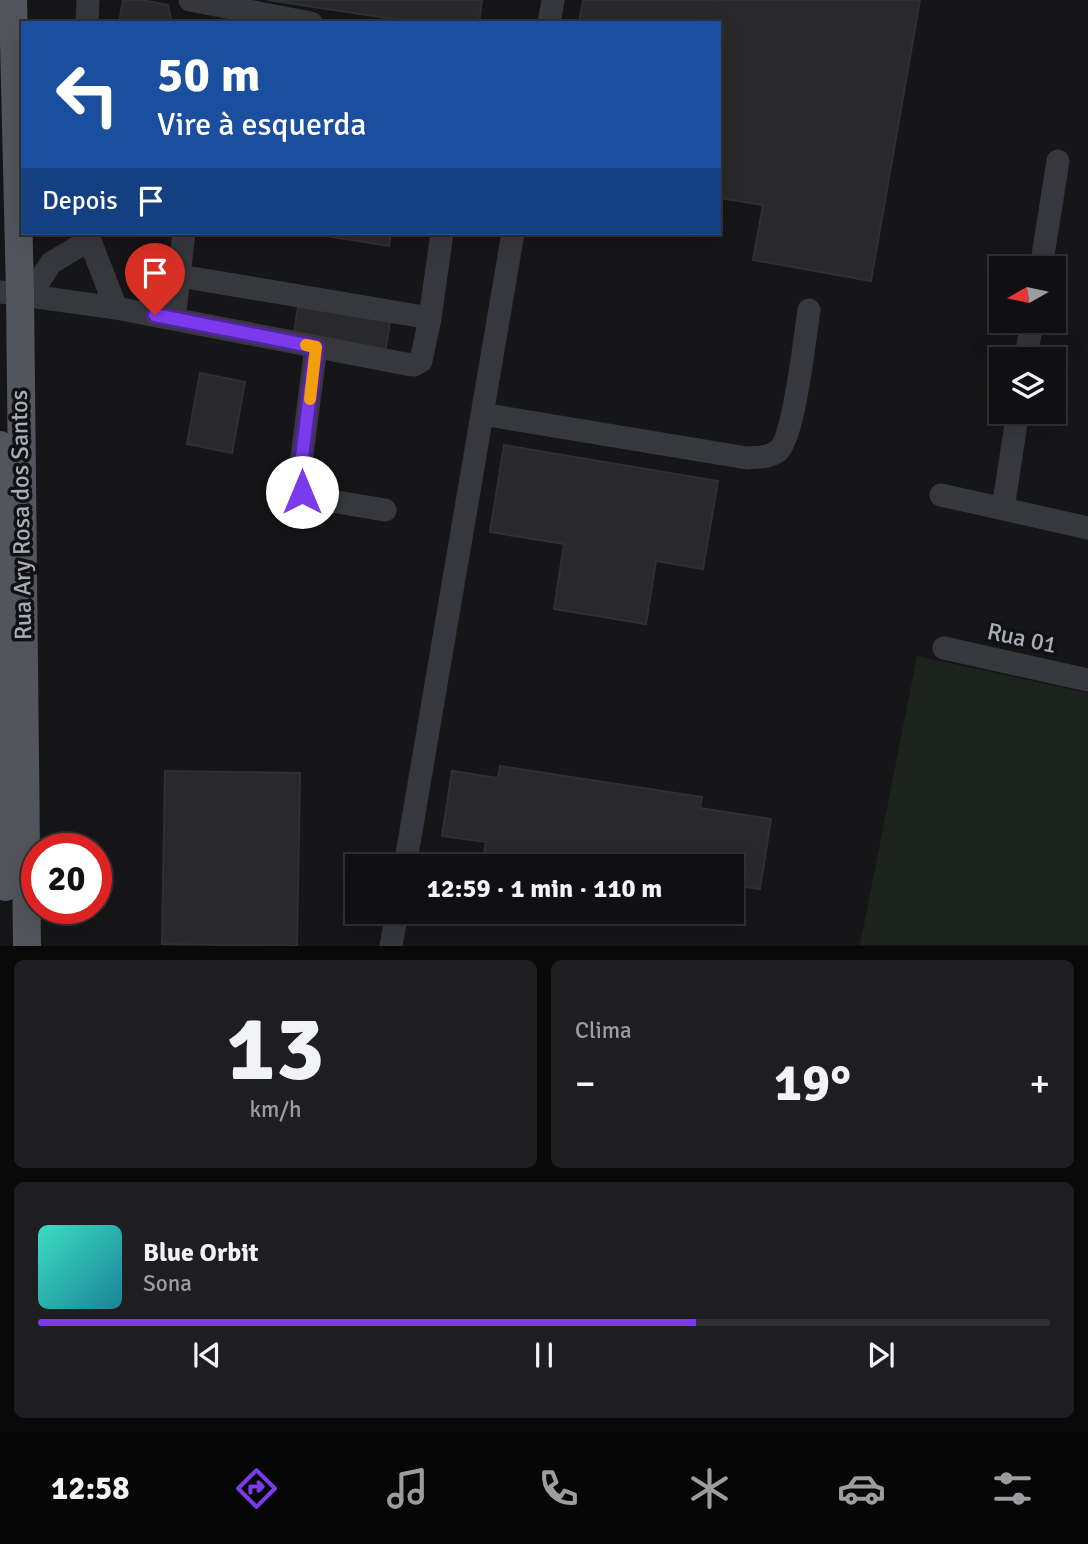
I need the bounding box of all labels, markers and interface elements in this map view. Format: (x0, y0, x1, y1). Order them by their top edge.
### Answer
text: 50 m (157, 45, 260, 105)
icon: left (42, 49, 133, 140)
text: Vire à esquerda (157, 105, 367, 144)
icon: arrive (132, 182, 170, 220)
text: Depois (42, 185, 118, 217)
pin (125, 243, 185, 315)
icon: arrive (136, 254, 174, 292)
north arrow (989, 256, 1066, 332)
map controls (989, 256, 1066, 424)
button: layers (989, 347, 1066, 424)
street label: Rua Ary Rosa dos Santos (4, 390, 38, 640)
position arrow (265, 455, 339, 529)
street label: Rua 01 (984, 616, 1060, 660)
speed limit sign: 20 (21, 833, 112, 924)
text: 12:59 · 1 min · 110 m (427, 873, 662, 905)
text: 13 (226, 993, 325, 1106)
text: Clima (575, 1016, 632, 1045)
text: 19° (774, 1051, 851, 1115)
text: − (575, 1060, 596, 1107)
text: + (1029, 1060, 1050, 1107)
text: km/h (249, 1095, 302, 1124)
text: Blue Orbit (143, 1237, 259, 1269)
text: Sona (143, 1269, 192, 1298)
icon: previous (188, 1336, 226, 1374)
icon: pause (525, 1336, 563, 1374)
icon: next (862, 1336, 900, 1374)
icon: directions (232, 1464, 281, 1513)
icon: music (383, 1464, 432, 1513)
icon: phone (534, 1464, 583, 1513)
icon: climate (685, 1464, 734, 1513)
icon: car (837, 1464, 886, 1513)
icon: filters (988, 1464, 1037, 1513)
text: 12:58 (51, 1469, 130, 1508)

